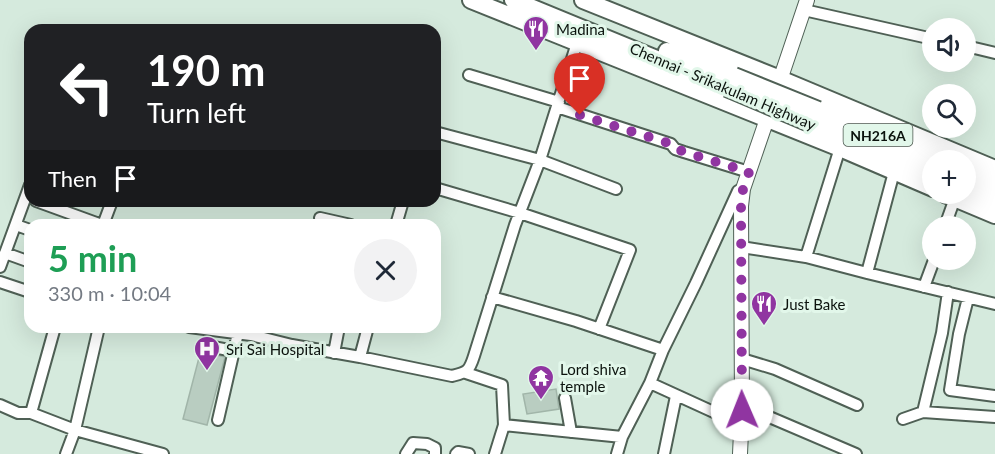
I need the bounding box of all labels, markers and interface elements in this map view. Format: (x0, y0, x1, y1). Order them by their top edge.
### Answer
restaurant icon: Madina (521, 14, 551, 52)
map controls (922, 18, 976, 270)
button: sound (922, 18, 976, 72)
place label: Madina (556, 20, 605, 38)
street label: Chennai - Srikakulam Highway (627, 39, 819, 134)
text: 190 m (147, 45, 265, 95)
icon: left (48, 48, 126, 126)
pin (554, 53, 605, 115)
icon: arrive (563, 62, 596, 95)
button: search (922, 84, 976, 138)
text: Turn left (147, 96, 246, 129)
road number: NH216A (844, 124, 912, 146)
button: + (922, 150, 976, 204)
icon: arrive (109, 162, 142, 195)
text: Then (48, 165, 97, 192)
button: − (922, 216, 976, 270)
text: 5 min (48, 236, 137, 280)
button: close (354, 239, 417, 302)
text: 330 m · 10:04 (48, 281, 171, 305)
restaurant icon: Just Bake (749, 289, 779, 327)
place label: Just Bake (783, 295, 845, 313)
hospital icon: Sri Sai Hospital (192, 334, 222, 372)
place label: Sri Sai Hospital (226, 340, 324, 358)
place label: Lord shiva temple (560, 360, 627, 395)
temple icon: Lord shiva temple (526, 363, 556, 401)
position arrow (710, 378, 774, 442)

